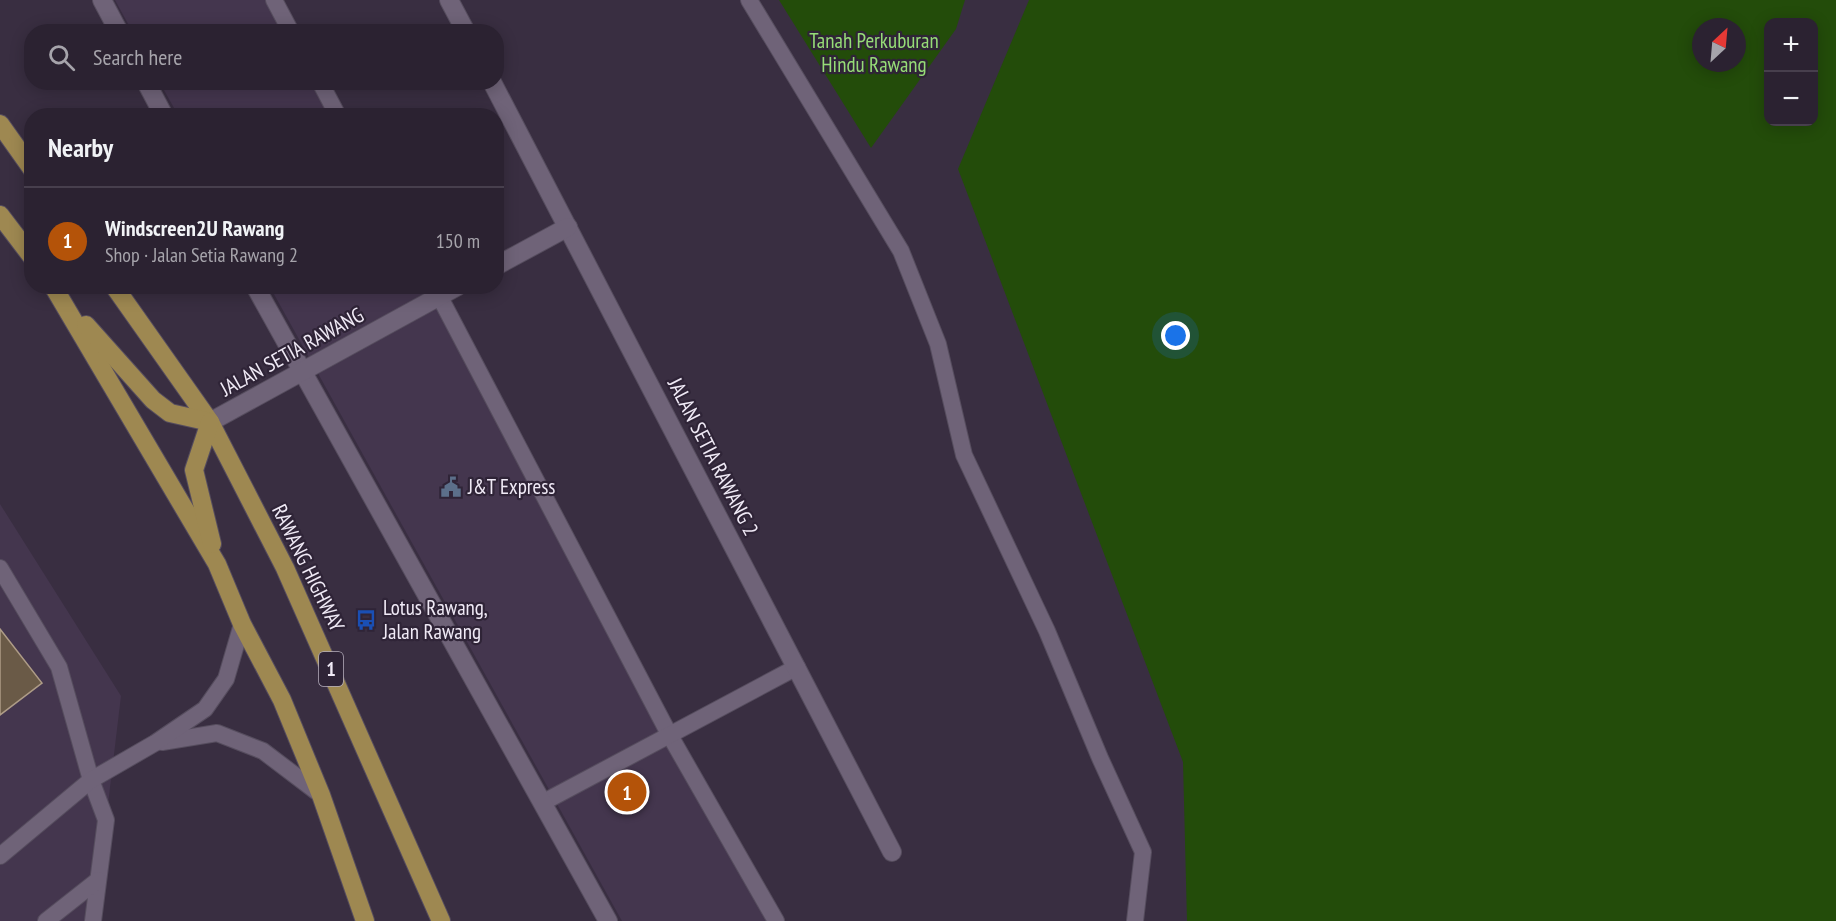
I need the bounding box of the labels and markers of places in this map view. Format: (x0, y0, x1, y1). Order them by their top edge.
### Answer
place label: J&T Express (467, 473, 555, 500)
public building icon: J&T Express (439, 475, 463, 499)
place label: Lotus Rawang, Jalan Rawang (382, 594, 488, 645)
bus stop icon: Lotus Rawang, Jalan Rawang (354, 608, 378, 632)
pin: 1 (608, 770, 646, 814)

